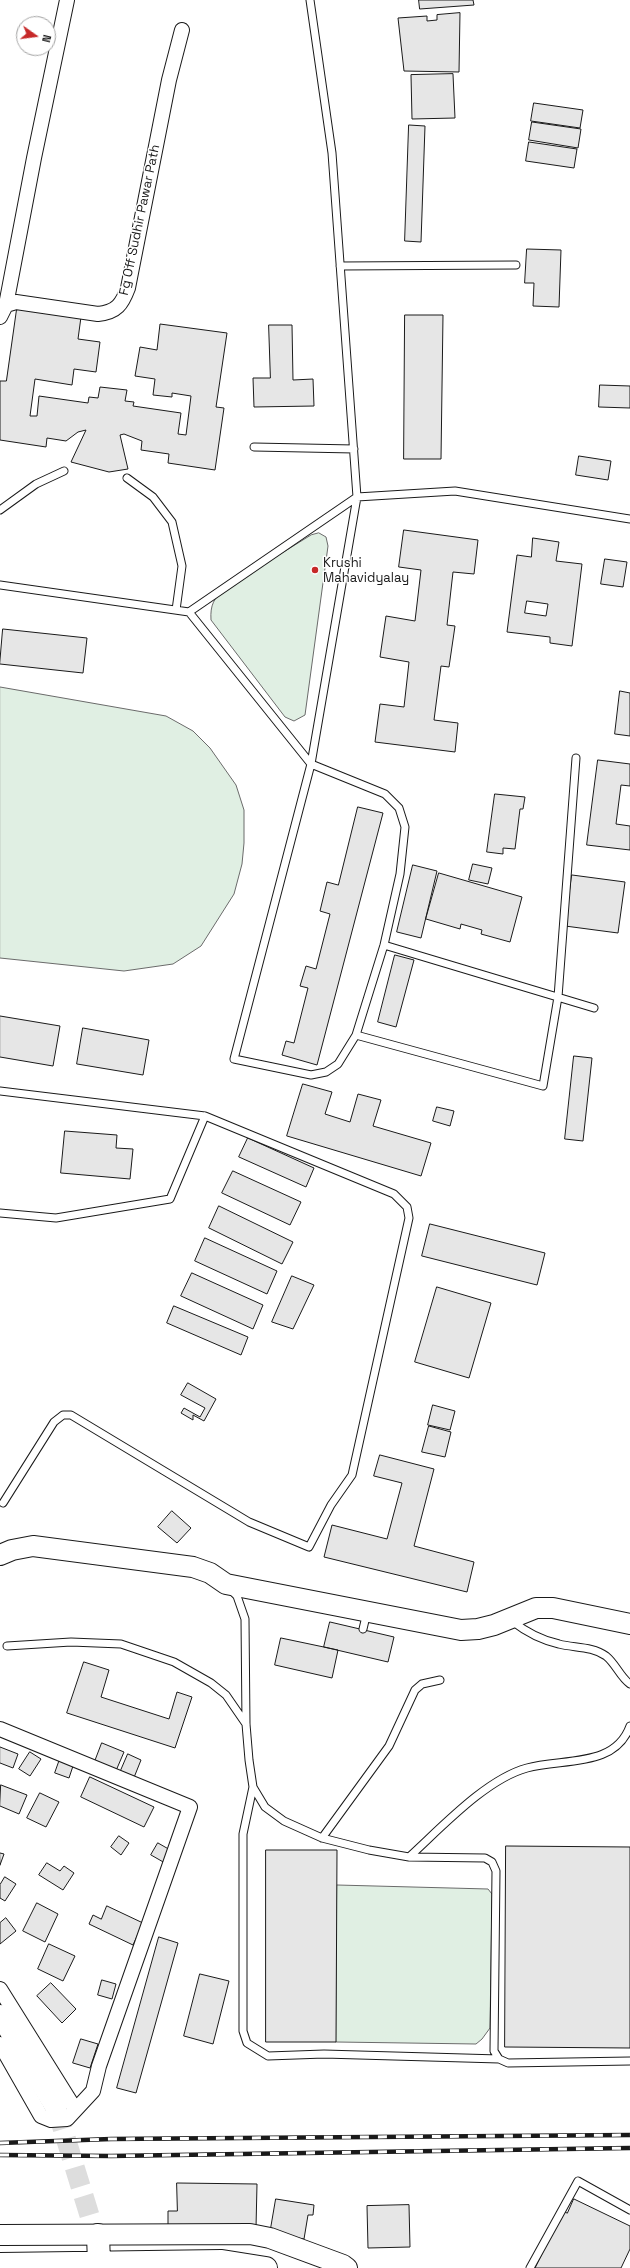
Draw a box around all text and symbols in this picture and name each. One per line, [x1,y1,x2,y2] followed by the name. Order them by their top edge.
[16,16,56,56] north arrow
[39,33,54,44] text: N
[116,143,164,297] street label: Fg Off Sudhir Pawar Path
[323,555,409,586] place label: Krushi Mahavidyalay
[310,565,320,575] marker: Krushi Mahavidyalay

